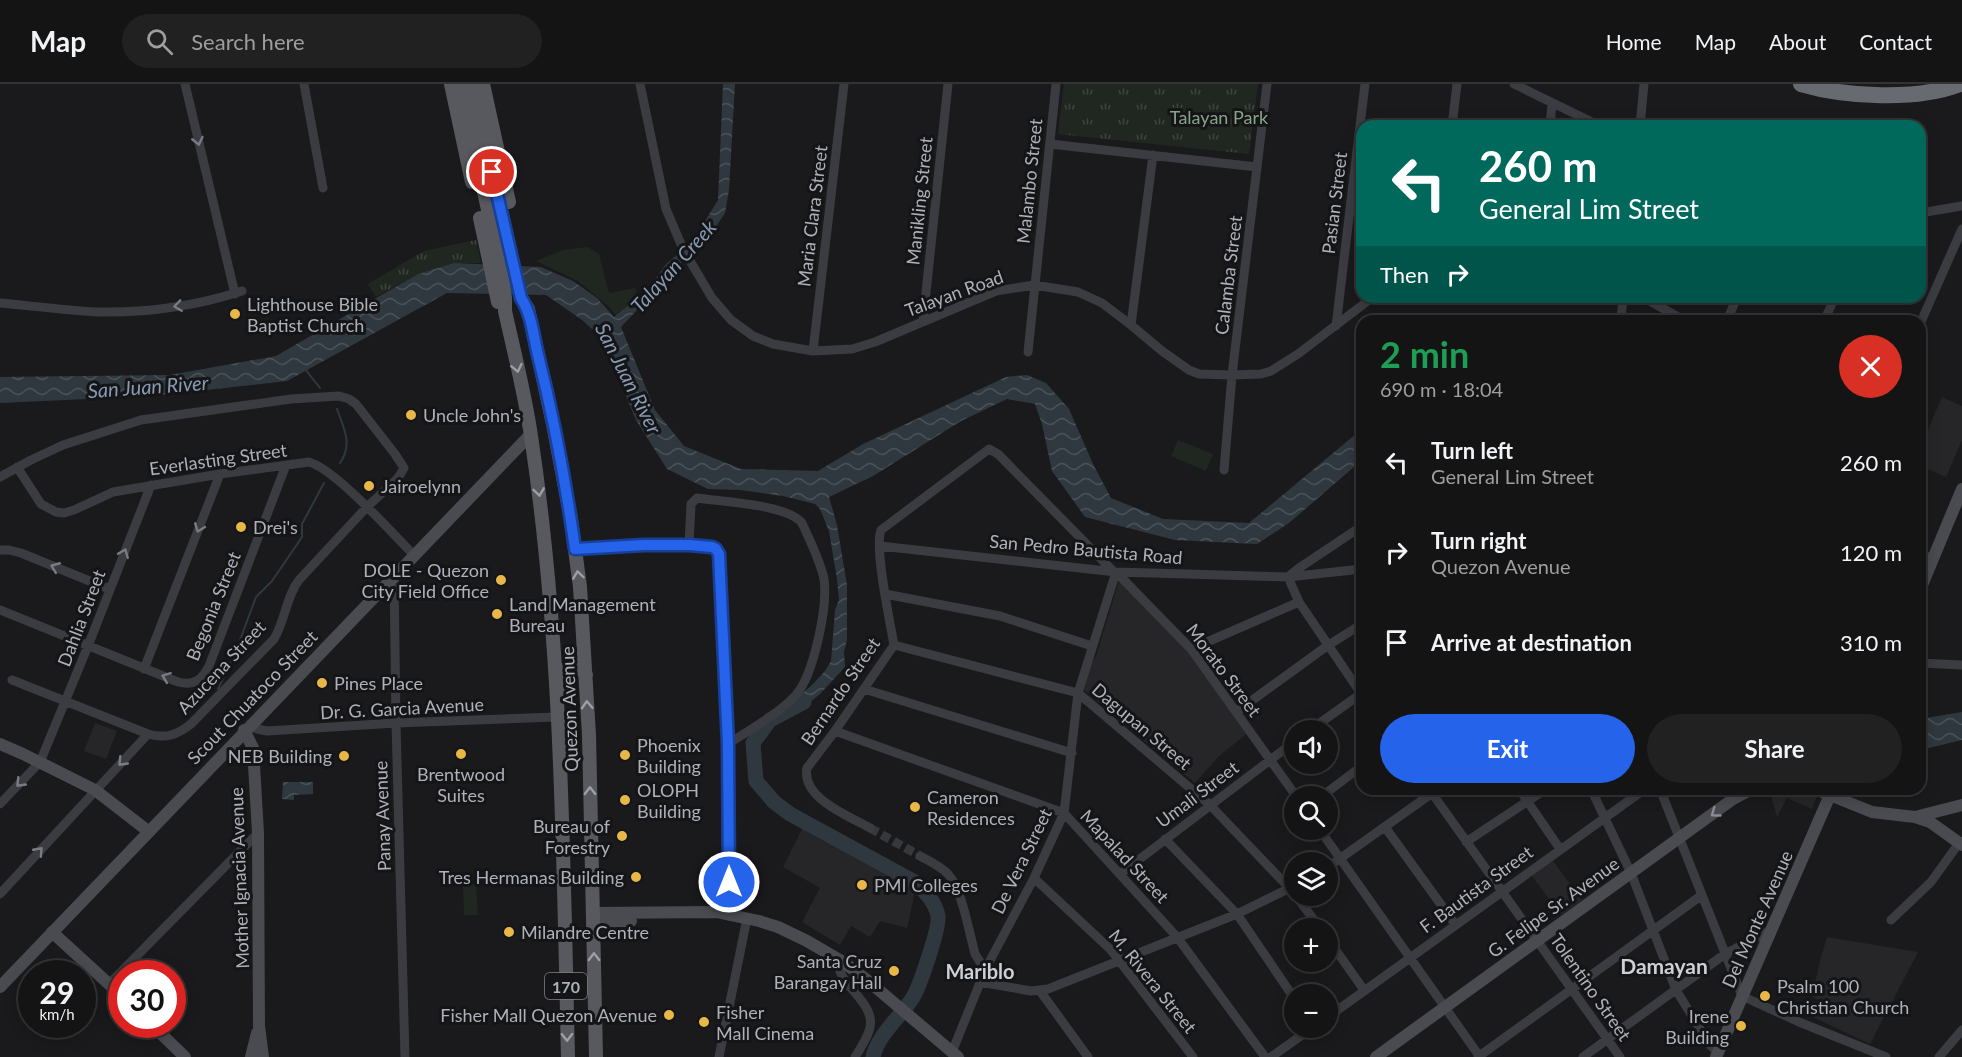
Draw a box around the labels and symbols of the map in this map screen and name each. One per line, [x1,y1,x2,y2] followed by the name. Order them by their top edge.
[1170,106,1269,128] park label: Talayan Park
[1011,117,1047,245] street label: Malambo Street
[901,135,937,266] street label: Manikling Street
[191,136,204,146] one-way arrow
[792,143,832,288] street label: Maria Clara Street
[466,146,517,197] pin
[1317,150,1351,255] street label: Pasian Street
[1210,214,1246,336] street label: Calamba Street
[625,215,721,317] water label: Talayan Creek
[902,265,1006,321] street label: Talayan Road
[247,293,378,336] place label: Lighthouse Bible Baptist Church
[173,299,182,312] one-way arrow
[228,307,242,321] marker: Lighthouse Bible Baptist Church
[591,319,668,438] water label: San Juan River
[510,363,523,373] one-way arrow
[87,370,210,402] water label: San Juan River
[423,404,521,426] place label: Uncle John's
[404,408,418,422] marker: Uncle John's
[148,438,289,480] street label: Everlasting Street
[381,475,461,497] place label: Jairoelynn
[362,479,376,493] marker: Jairoelynn
[532,487,544,497] one-way arrow
[253,516,298,538] place label: Drei's
[234,520,248,534] marker: Drei's
[194,522,206,533] one-way arrow
[989,530,1183,568] street label: San Pedro Bautista Road
[117,548,129,559] one-way arrow
[181,548,245,664] street label: Begonia Street
[362,559,489,602] place label: DOLE - Quezon City Field Office
[50,562,61,574] one-way arrow
[52,566,110,670] street label: Dahlia Street
[573,570,585,579] one-way arrow
[494,573,508,587] marker: DOLE - Quezon City Field Office
[509,593,656,636] place label: Land Management Bureau
[490,607,504,621] marker: Land Management Bureau
[172,615,270,718] street label: Azucena Street
[1182,619,1266,721] street label: Morato Street
[182,625,322,769] street label: Scout Chuatoco Street
[796,633,884,749] street label: Bernardo Street
[556,646,582,772] street label: Quezon Avenue
[161,672,172,684] one-way arrow
[334,672,423,694] place label: Pines Place
[315,676,329,690] marker: Pines Place
[1088,678,1197,774] street label: Dagupan Street
[320,693,484,723] street label: Dr. G. Garcia Avenue
[581,700,594,709] one-way arrow
[637,734,701,777] place label: Phoenix Building
[228,745,332,767] place label: NEB Building
[454,747,468,761] marker: Brentwood Suites
[618,748,632,762] marker: Phoenix Building
[337,749,351,763] marker: NEB Building
[118,755,129,766] one-way arrow
[1152,756,1243,832] street label: Umali Street
[369,760,395,872] street label: Panay Avenue
[417,763,505,806] place label: Brentwood Suites
[16,776,27,787] one-way arrow
[637,779,701,822] place label: OLOPH Building
[927,786,1015,829] place label: Cameron Residences
[225,787,253,969] street label: Mother Ignacia Avenue
[584,787,596,796] one-way arrow
[618,793,632,807] marker: OLOPH Building
[908,800,922,814] marker: Cameron Residences
[986,804,1056,917] street label: De Vera Street
[1076,805,1174,908] street label: Mapalad Street
[1710,805,1721,816] one-way arrow
[533,815,611,858] place label: Bureau of Forestry
[615,829,629,843] marker: Bureau of Forestry
[1415,840,1537,937] street label: F. Bautista Street
[32,847,43,858] one-way arrow
[1717,847,1797,991] street label: Del Monte Avenue
[697,850,761,914] position arrow
[1483,852,1623,962] street label: G. Felipe Sr. Avenue
[439,866,624,888] place label: Tres Hermanas Building
[629,870,643,884] marker: Tres Hermanas Building
[874,874,978,896] place label: PMI Colleges
[855,878,869,892] marker: PMI Colleges
[521,921,649,943] place label: Milandre Centre
[502,925,516,939] marker: Milandre Centre
[1105,925,1202,1038] street label: M. Rivera Street
[1546,929,1636,1045] street label: Tolentino Street
[774,950,882,993] place label: Santa Cruz Barangay Hall
[588,953,600,962] one-way arrow
[1620,953,1708,978] district label: Damayan
[945,959,1015,983] district label: Mariblo
[108,960,186,1038] speed limit sign: 30
[887,964,901,978] marker: Santa Cruz Barangay Hall
[545,973,587,999] road number: 170
[1777,975,1909,1018] place label: Psalm 100 Christian Church
[1758,989,1772,1003] marker: Psalm 100 Christian Church
[716,1001,814,1044] place label: Fisher Mall Cinema
[440,1004,657,1026] place label: Fisher Mall Quezon Avenue
[1665,1005,1729,1048] place label: Irene Building
[662,1008,676,1022] marker: Fisher Mall Quezon Avenue
[697,1015,711,1029] marker: Fisher Mall Cinema
[1734,1019,1748,1033] marker: Irene Building
[561,1033,573,1042] one-way arrow

